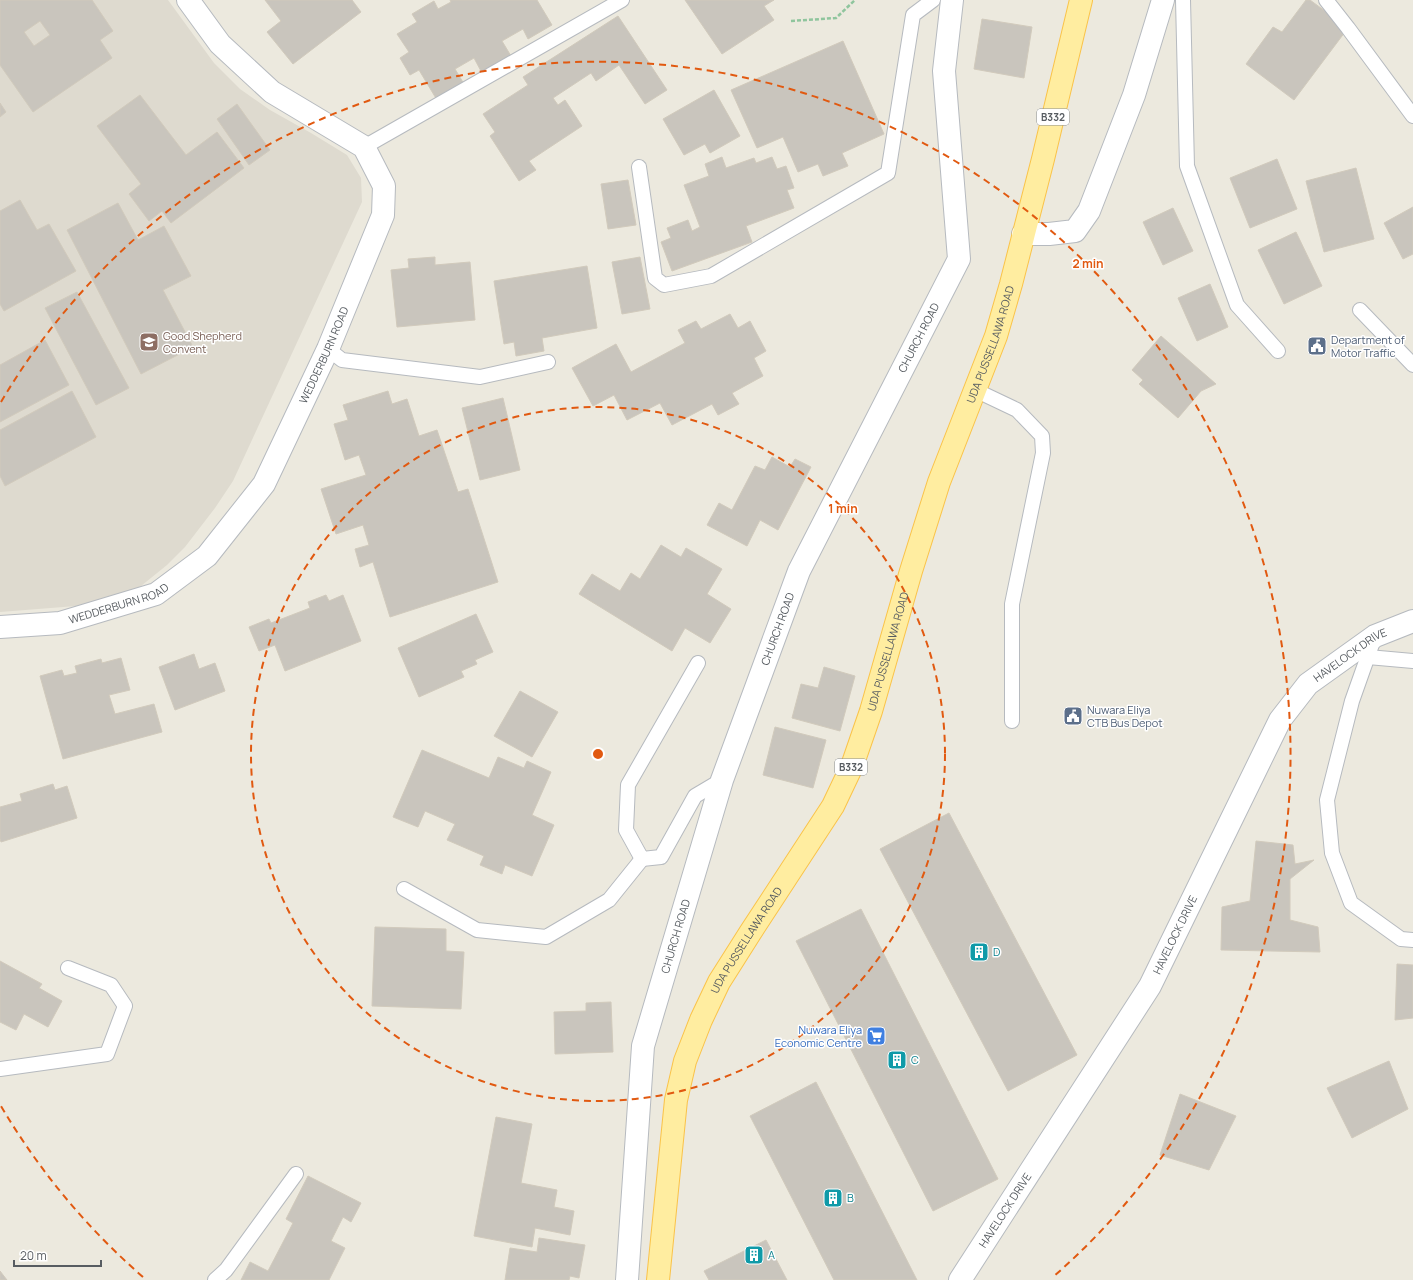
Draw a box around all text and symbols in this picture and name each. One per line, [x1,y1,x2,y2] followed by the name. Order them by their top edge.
[1037,109,1069,125] road number: B332
[1072,255,1104,272] text: 2 min
[963,284,1017,405] street label: UDA PUSSELLAWA ROAD
[894,300,942,375] street label: CHURCH ROAD
[295,304,352,406] street label: WEDDERBURN ROAD
[163,328,242,356] place label: Good Shepherd Convent
[138,331,160,353] school or university icon: Good Shepherd Convent
[1331,332,1405,360] place label: Department of Motor Traffic
[1306,335,1328,357] public building icon: Department of Motor Traffic
[828,500,858,517] text: 1 min
[67,579,171,627] street label: WEDDERBURN ROAD
[757,590,797,667] street label: CHURCH ROAD
[863,590,912,713] street label: UDA PUSSELLAWA ROAD
[1310,624,1389,685] street label: HAVELOCK DRIVE
[1087,702,1163,730] place label: Nuwara Eliya CTB Bus Depot
[1062,705,1084,727] public building icon: Nuwara Eliya CTB Bus Depot
[591,747,605,761] centre of rings
[835,759,867,775] road number: B332
[707,884,785,996] street label: UDA PUSSELLAWA ROAD
[1149,893,1200,977] street label: HAVELOCK DRIVE
[657,897,693,975] street label: CHURCH ROAD
[968,941,990,963] building icon: D
[993,944,1000,959] place label: D
[775,1022,863,1050] place label: Nuwara Eliya Economic Centre
[865,1025,887,1047] supermarket icon: Nuwara Eliya Economic Centre
[886,1049,908,1071] building icon: C
[911,1052,919,1067] place label: C
[975,1170,1034,1250] street label: HAVELOCK DRIVE
[822,1187,844,1209] building icon: B
[847,1190,854,1205] place label: B
[14,1242,101,1268] scale bar
[743,1244,765,1266] building icon: A
[20,1247,47,1264] text: 20 m
[768,1247,775,1262] place label: A

